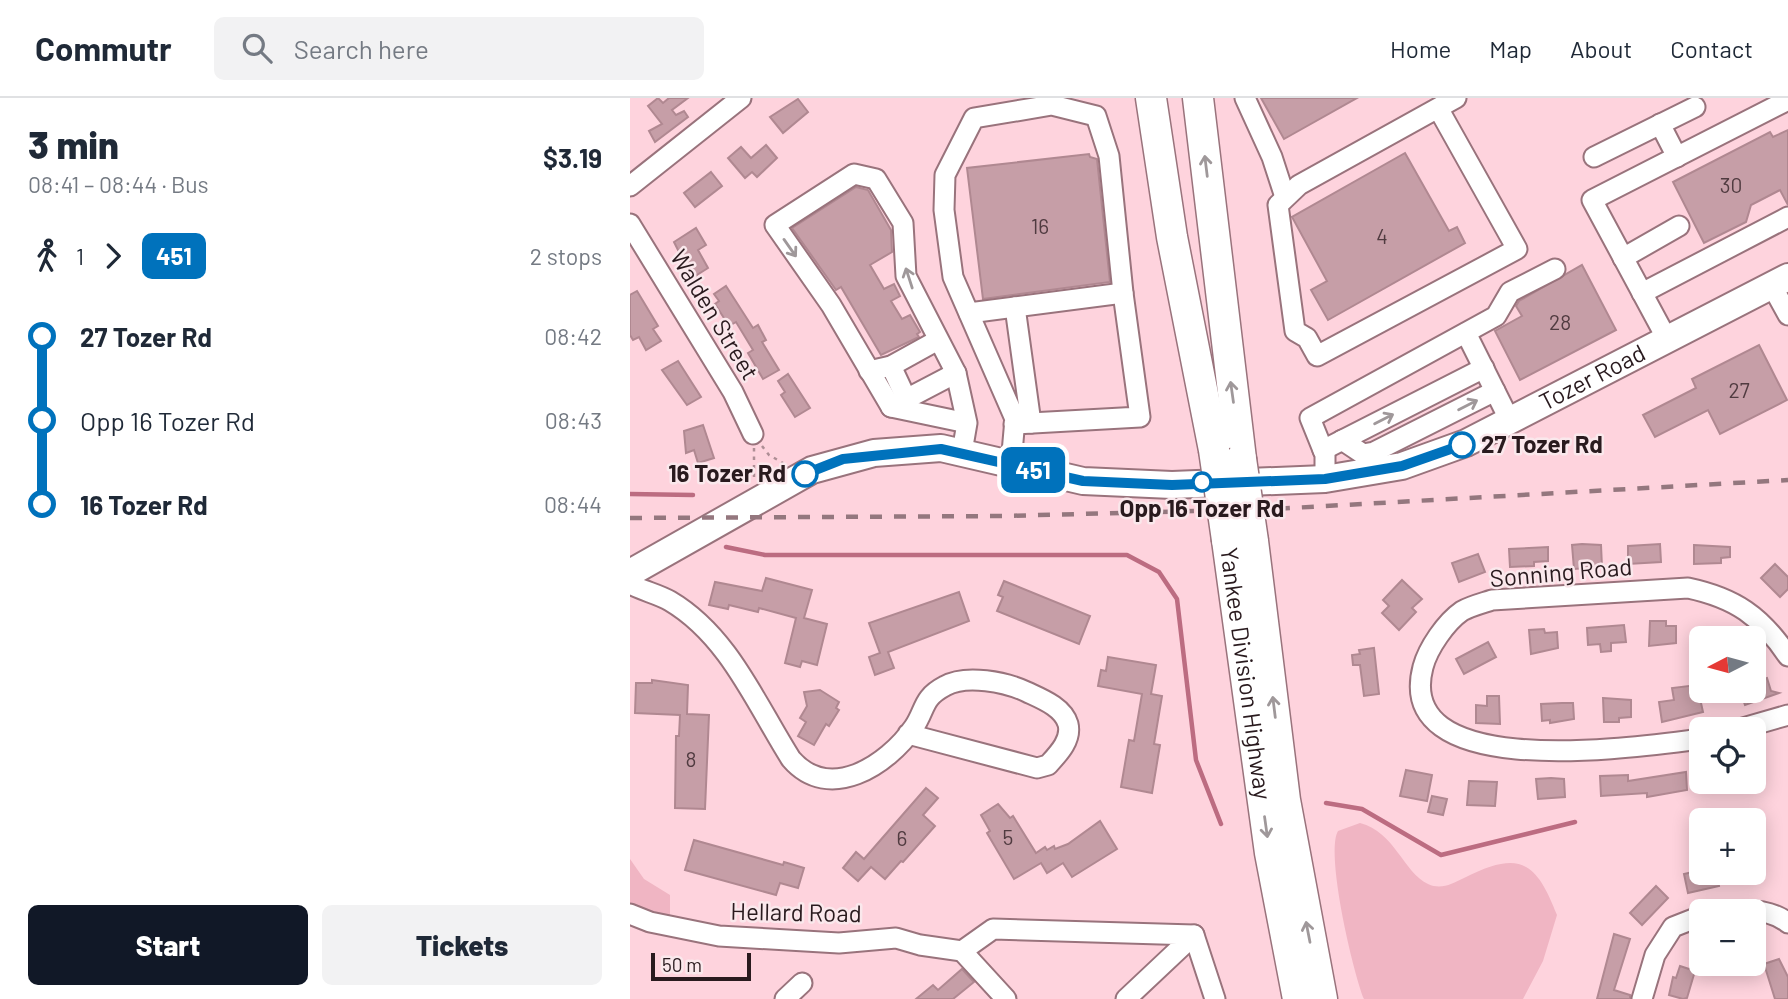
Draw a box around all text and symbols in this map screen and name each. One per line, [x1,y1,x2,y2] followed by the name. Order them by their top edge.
[214,17,704,80] search box
[35,28,172,68] text: Commutr
[238,29,276,67] icon: search
[294,33,429,64] text: Search here
[1390,34,1451,63] text: Home
[1489,34,1532,63] text: Map
[1570,34,1632,63] text: About
[1670,34,1753,63] text: Contact
[28,121,119,167] text: 3 min
[543,142,602,173] text: $3.19
[1199,155,1212,177] one-way arrow
[28,170,209,198] text: 08:41 – 08:44 · Bus
[1720,172,1742,197] house number: 30
[1031,213,1049,238] house number: 16
[1376,223,1388,248] house number: 4
[28,237,66,275] icon: walk
[94,237,132,275] icon: forward
[783,238,797,257] one-way arrow
[156,241,192,270] text: 451
[76,242,84,270] text: 1
[530,242,602,270] text: 2 stops
[665,244,766,385] street label: Walden Street
[902,268,915,290] one-way arrow
[1549,309,1571,334] house number: 28
[80,321,212,352] text: 27 Tozer Rd
[544,322,602,350] text: 08:42
[1534,337,1650,416] street label: Tozer Road
[1728,377,1750,402] house number: 27
[1225,381,1238,403] one-way arrow
[1457,397,1478,411] one-way arrow
[80,405,255,436] text: Opp 16 Tozer Rd
[545,406,602,434] text: 08:43
[1373,411,1394,425] one-way arrow
[1481,429,1603,458] place label: 27 Tozer Rd
[1449,432,1475,458] marker: 27 Tozer Rd
[993,447,1073,493] line badge: 451
[1015,455,1051,484] text: 451
[668,458,786,487] place label: 16 Tozer Rd
[792,461,818,487] marker: 16 Tozer Rd
[1192,472,1212,492] marker: Opp 16 Tozer Rd
[80,489,208,520] text: 16 Tozer Rd
[544,490,602,518] text: 08:44
[1120,493,1284,522] place label: Opp 16 Tozer Rd
[1215,546,1279,802] street label: Yankee Division Highway
[1489,551,1633,592] street label: Sonning Road
[1689,626,1766,704] north arrow
[1689,626,1766,976] map controls
[1267,696,1280,719] one-way arrow
[1689,717,1766,794] button: locate
[686,746,696,771] house number: 8
[1689,808,1766,885] button: +
[1260,815,1273,837] one-way arrow
[1003,824,1013,849] house number: 5
[897,825,907,850] house number: 6
[730,896,862,927] street label: Hellard Road
[1689,899,1766,976] button: −
[28,905,308,985] button: Start
[322,905,602,985] button: Tickets
[1301,921,1315,944] one-way arrow
[651,950,751,982] scale bar
[662,953,702,976] text: 50 m

